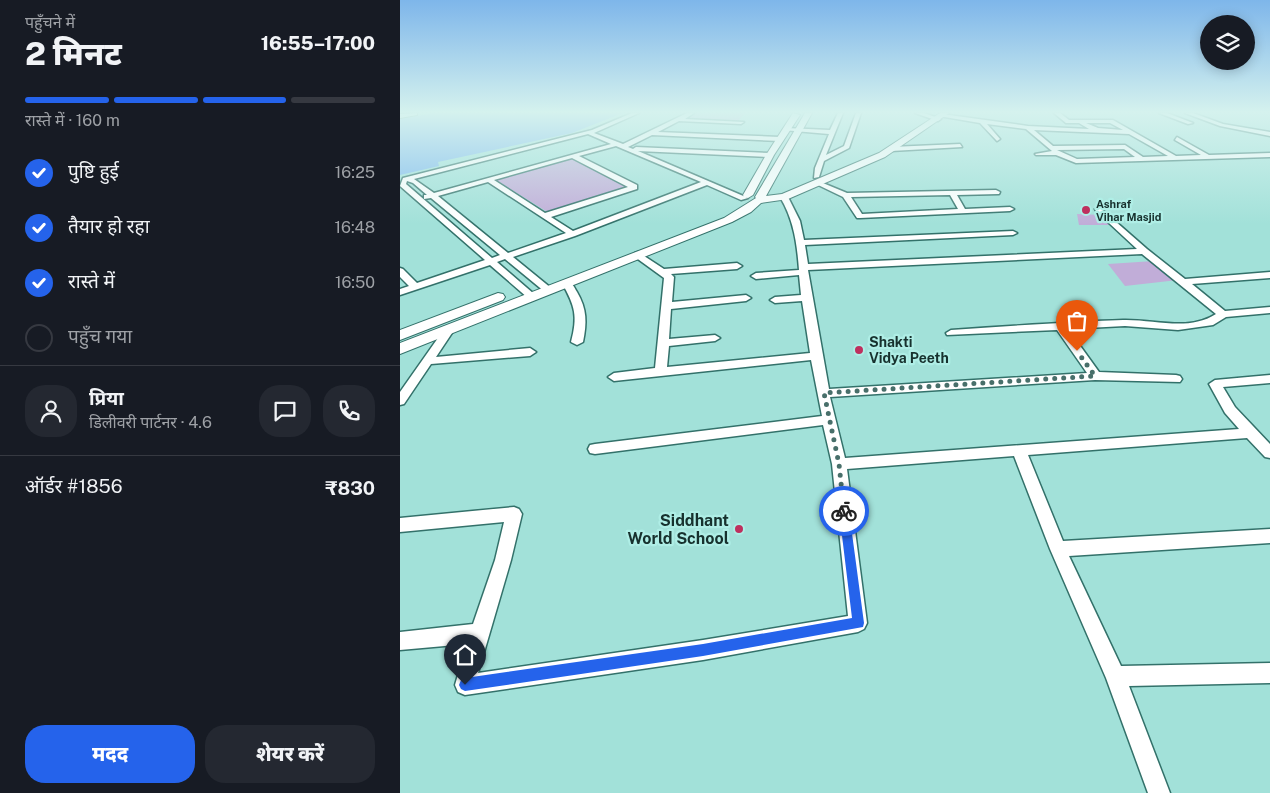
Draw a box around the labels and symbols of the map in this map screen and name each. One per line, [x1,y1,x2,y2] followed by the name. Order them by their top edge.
[1096,198,1161,223] place label: Ashraf Vihar Masjid
[1080,204,1092,216] marker: Ashraf Vihar Masjid
[1056,300,1098,351] pin
[869,334,949,366] place label: Shakti Vidya Peeth
[853,344,865,356] marker: Shakti Vidya Peeth
[819,486,869,536] courier
[628,511,729,548] place label: Siddhant World School
[733,523,745,535] marker: Siddhant World School
[444,634,486,685] pin

